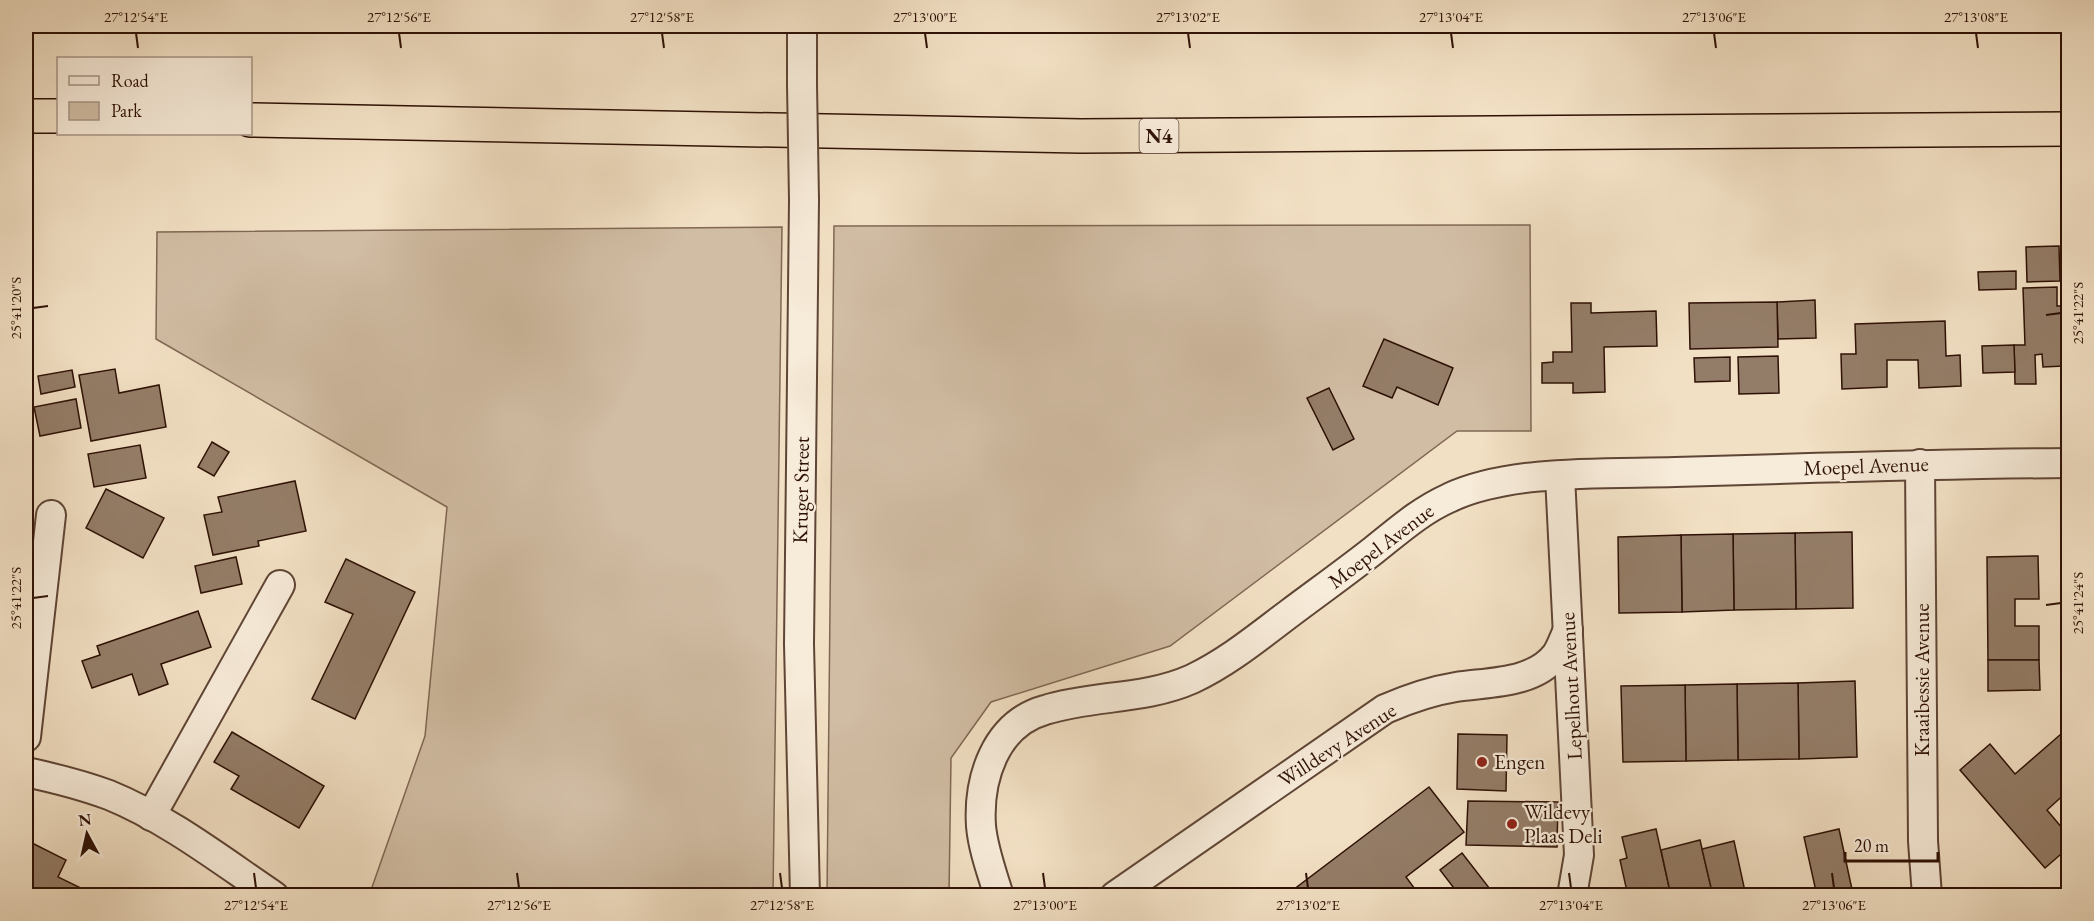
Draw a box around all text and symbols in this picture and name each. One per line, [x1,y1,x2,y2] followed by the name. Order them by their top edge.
[104,7,169,26] text: 27°12'54"E
[367,7,432,26] text: 27°12'56"E
[630,7,695,26] text: 27°12'58"E
[893,7,958,26] text: 27°13'00"E
[1156,7,1221,26] text: 27°13'02"E
[1419,7,1484,26] text: 27°13'04"E
[1682,7,1747,26] text: 27°13'06"E
[1944,7,2009,26] text: 27°13'08"E
[57,57,252,135] legend
[111,69,150,92] text: Road
[111,99,142,122] text: Park
[1140,119,1178,153] road number: N4
[6,277,25,339] text: 25°41'20"S
[2068,282,2087,344] text: 25°41'22"S
[786,436,815,544] street label: Kruger Street
[1803,450,1929,481] street label: Moepel Avenue
[1322,497,1439,594] street label: Moepel Avenue
[6,567,25,629] text: 25°41'22"S
[2068,572,2087,634] text: 25°41'24"S
[1908,603,1935,757] street label: Kraaibessie Avenue
[1553,611,1588,761] street label: Lepelhout Avenue
[1272,696,1401,793] street label: Willdevy Avenue
[1494,748,1545,775] place label: Engen
[1475,755,1489,769] marker: Engen
[1524,798,1603,849] place label: Wildevy Plaas Deli
[57,804,117,864] north arrow
[77,808,93,831] text: N
[1505,817,1519,831] marker: Wildevy Plaas Deli
[1845,825,1938,863] scale bar
[1854,834,1889,857] text: 20 m
[224,895,289,914] text: 27°12'54"E
[487,895,552,914] text: 27°12'56"E
[750,895,815,914] text: 27°12'58"E
[1013,895,1078,914] text: 27°13'00"E
[1276,895,1341,914] text: 27°13'02"E
[1539,895,1604,914] text: 27°13'04"E
[1802,895,1867,914] text: 27°13'06"E

